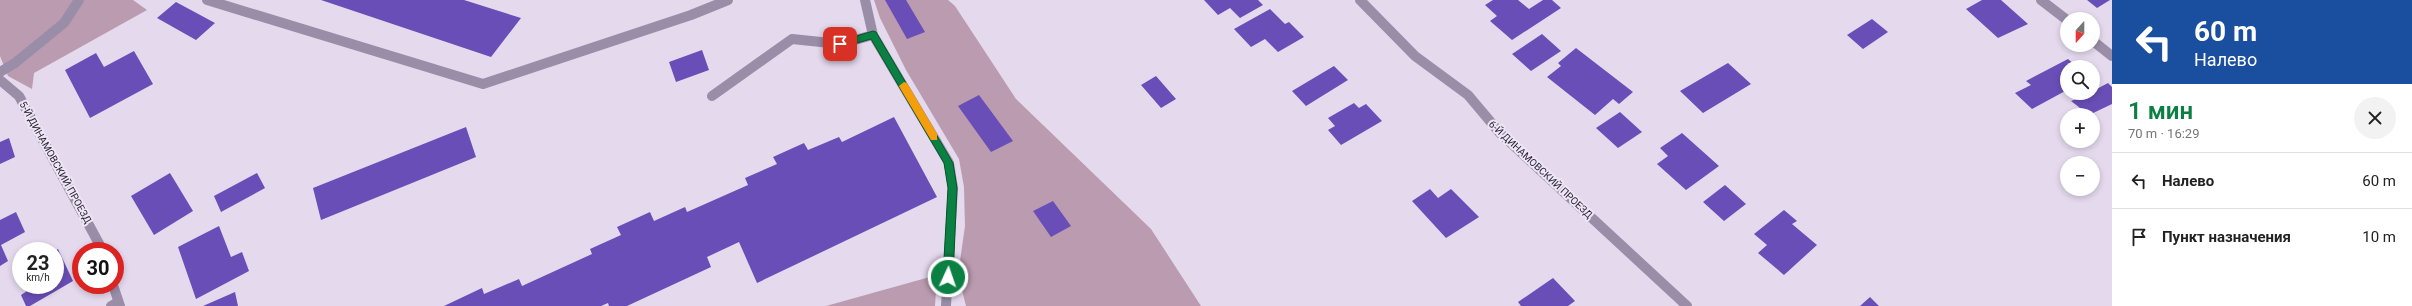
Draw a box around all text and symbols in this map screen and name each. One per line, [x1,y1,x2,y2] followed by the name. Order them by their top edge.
[2060,12,2100,52] north arrow
[2060,12,2100,196] map controls
[2194,15,2257,48] text: 60 m
[2128,16,2180,68] icon: left
[823,27,857,61] pin
[829,33,851,55] icon: arrive
[2194,49,2257,70] text: Налево
[2060,60,2100,100] button: search
[2128,97,2193,125] text: 1 мин
[2354,97,2396,139] button: close
[17,99,95,225] street label: 5-Й ДИНАМОВСКИЙ ПРОЕЗД
[2060,108,2100,148] button: +
[1487,118,1596,221] street label: 6-Й ДИНАМОВСКИЙ ПРОЕЗД
[2128,126,2199,141] text: 70 m · 16:29
[2060,156,2100,196] button: −
[2128,170,2150,192] icon: left
[2162,172,2214,190] text: Налево
[2362,172,2396,190] text: 60 m
[2128,226,2150,248] icon: arrive
[2162,228,2291,246] text: Пункт назначения
[2362,228,2396,246] text: 10 m
[72,242,124,294] speed limit sign: 30
[27,251,49,275] text: 23
[927,256,969,298] position arrow
[26,272,50,283] text: km/h

